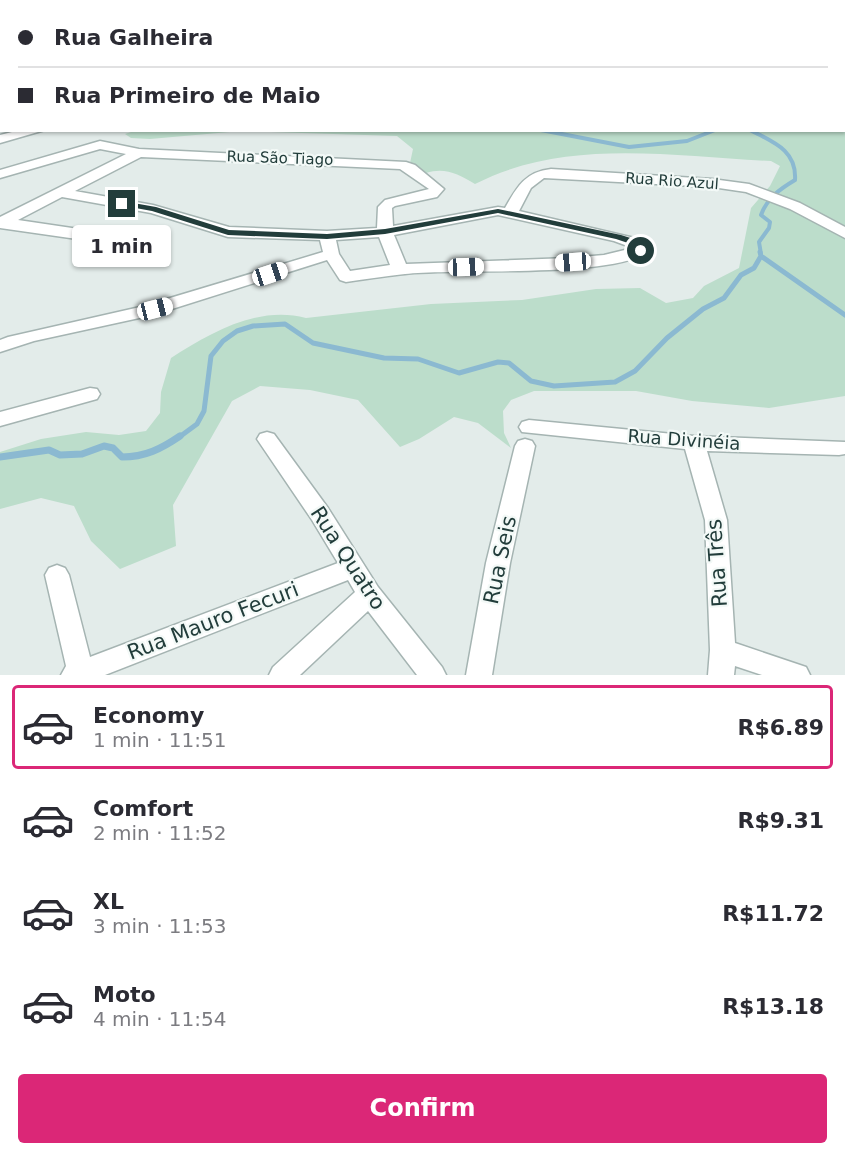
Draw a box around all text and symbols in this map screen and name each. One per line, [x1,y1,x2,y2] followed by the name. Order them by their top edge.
[54,25,213,50] text: Rua Galheira
[54,83,320,108] text: Rua Primeiro de Maio
[226,147,334,169] street label: Rua São Tiago
[625,169,719,193] street label: Rua Rio Azul
[108,190,135,217] route end
[72,225,172,267] callout: 1 min
[90,234,153,258] text: 1 min
[627,237,654,264] route start
[554,252,592,272] car
[448,257,484,277] car
[250,260,290,288] car
[135,296,175,322] car
[627,425,741,454] street label: Rua Divinéia
[306,502,390,614] street label: Rua Quatro
[479,514,521,606] street label: Rua Seis
[702,518,732,608] street label: Rua Três
[124,577,302,665] street label: Rua Mauro Fecuri
[21,700,75,754] icon: car
[93,703,204,728] text: Economy
[737,715,824,740] text: R$6.89
[93,728,227,752] text: 1 min · 11:51
[21,793,75,847] icon: car
[93,796,193,821] text: Comfort
[737,808,824,833] text: R$9.31
[93,821,227,845] text: 2 min · 11:52
[21,886,75,940] icon: car
[93,889,124,914] text: XL
[722,901,824,926] text: R$11.72
[93,914,227,938] text: 3 min · 11:53
[21,979,75,1033] icon: car
[93,982,156,1007] text: Moto
[722,994,824,1019] text: R$13.18
[93,1007,227,1031] text: 4 min · 11:54
[18,1074,827,1143] button: Confirm

